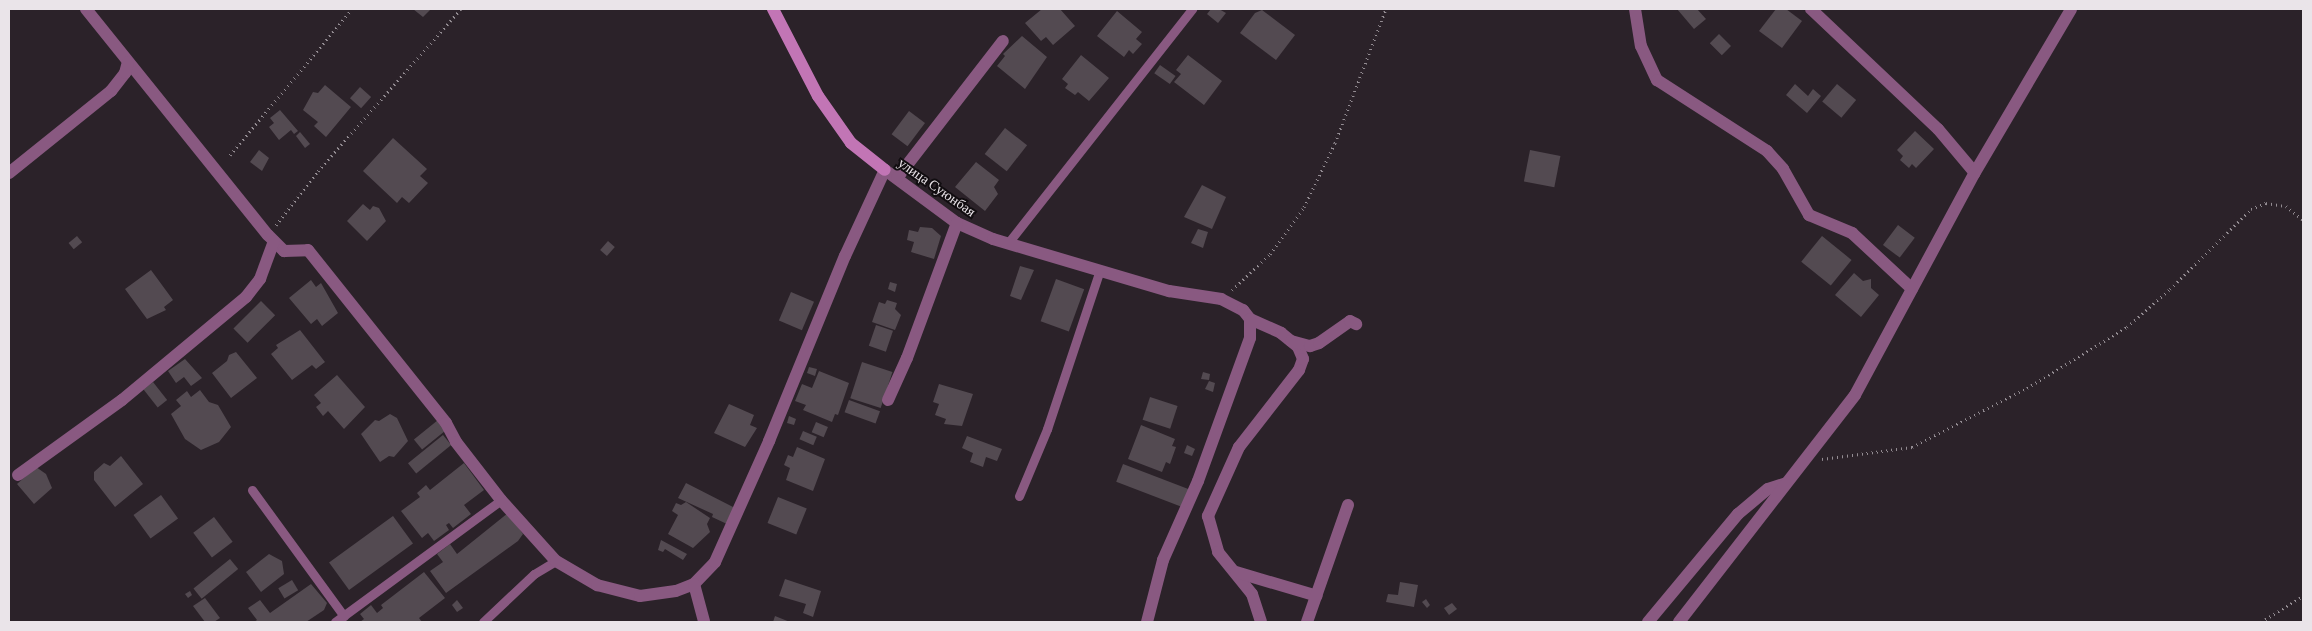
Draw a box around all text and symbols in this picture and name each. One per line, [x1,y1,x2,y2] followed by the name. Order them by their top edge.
[895,154,979,220] street label: улица Суюнбая

